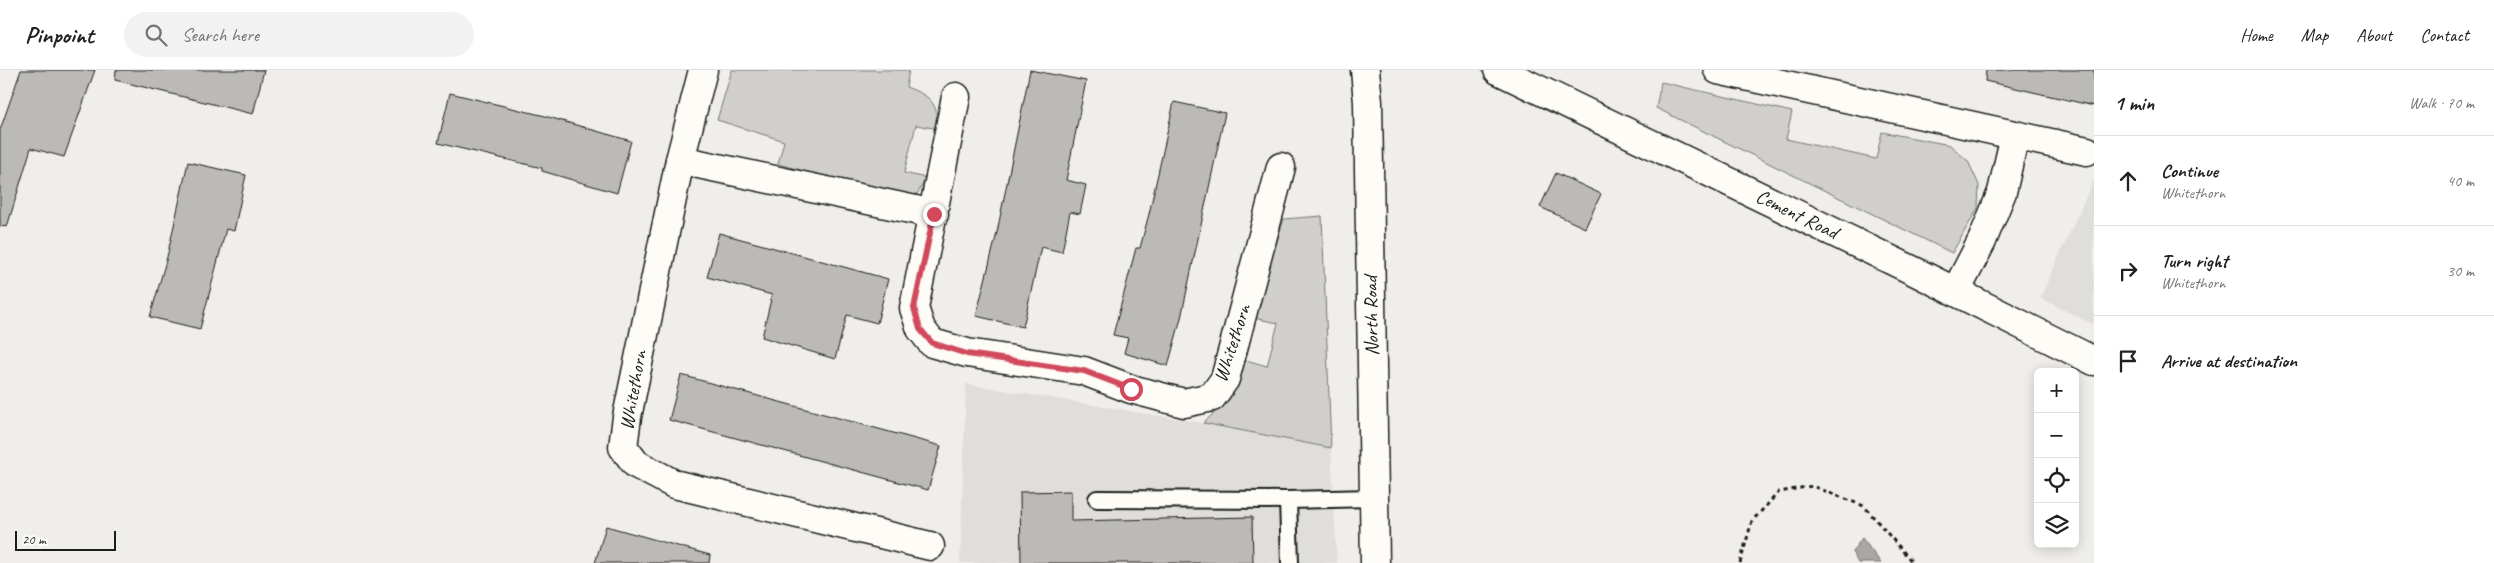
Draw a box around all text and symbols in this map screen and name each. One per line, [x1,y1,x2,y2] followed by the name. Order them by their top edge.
[124,12,474,57] search box
[25,20,94,50] text: Pinpoint
[142,21,170,49] icon: search
[182,23,259,47] text: Search here
[2240,24,2273,46] text: Home
[2301,24,2328,46] text: Map
[2356,24,2392,46] text: About
[2420,24,2469,46] text: Contact
[2114,90,2154,116] text: 1 min
[2409,93,2474,113] text: Walk · 70 m
[2161,159,2218,183] text: Continue
[2114,167,2142,195] icon: ahead
[2447,171,2474,191] text: 40 m
[1752,183,1845,246] street label: Cement Road
[2161,183,2225,203] text: Whitethorn
[923,203,946,226] route end
[2161,249,2228,273] text: Turn right
[2114,257,2142,285] icon: right
[2447,261,2474,281] text: 30 m
[1358,273,1384,356] street label: North Road
[2161,273,2225,293] text: Whitethorn
[1208,300,1257,385] street label: Whitethorn
[614,347,652,432] street label: Whitethorn
[2114,347,2142,375] icon: arrive
[2161,349,2297,373] text: Arrive at destination
[2034,368,2079,548] map controls
[2034,368,2079,413] button: +
[1120,378,1143,401] route start
[2034,413,2079,458] button: −
[2034,458,2079,503] button: locate
[2034,503,2079,548] button: layers
[15,528,116,551] scale bar
[22,531,46,548] text: 20 m

